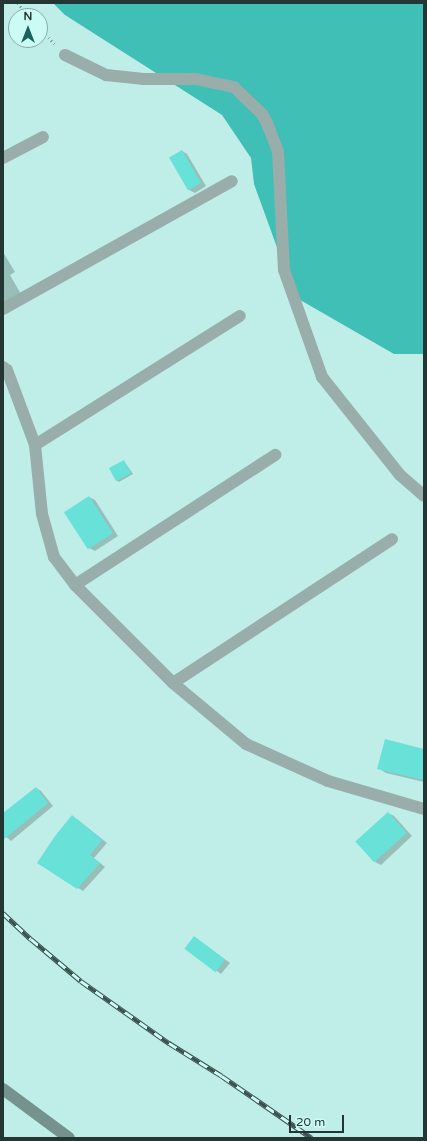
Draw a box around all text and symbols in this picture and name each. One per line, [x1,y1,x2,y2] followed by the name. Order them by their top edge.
[8,8,48,48] north arrow
[24,10,32,23] text: N
[291,1107,346,1133] scale bar
[296,1115,325,1129] text: 20 m

